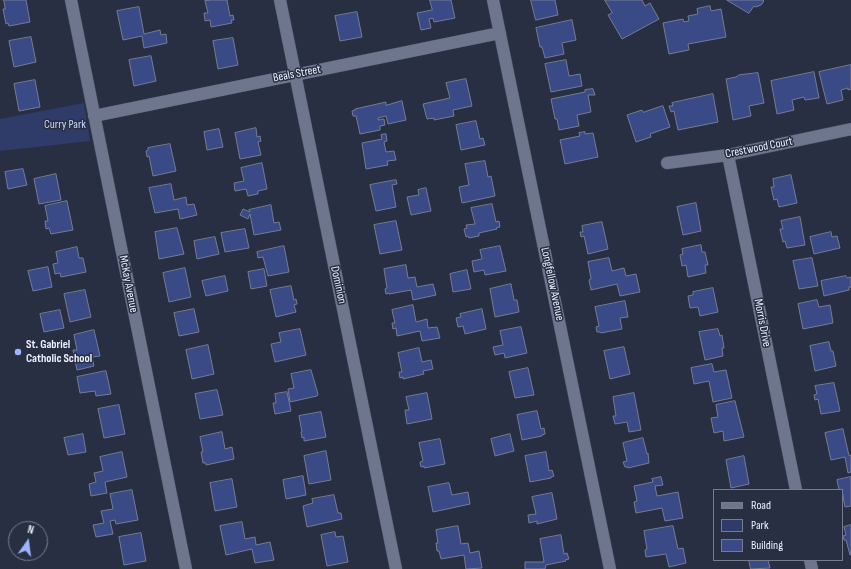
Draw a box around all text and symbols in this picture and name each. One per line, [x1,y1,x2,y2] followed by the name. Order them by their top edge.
[272,62,322,86] street label: Beals Street
[44,118,86,132] park label: Curry Park
[724,134,794,162] street label: Crestwood Court
[537,246,567,322] street label: Longfellow Avenue
[115,254,141,314] street label: McKay Avenue
[327,265,349,305] street label: Dominion
[750,298,774,348] street label: Morris Drive
[26,338,92,366] place label: St. Gabriel Catholic School
[13,347,23,357] marker: St. Gabriel Catholic School
[713,489,843,561] legend
[751,498,771,513] text: Road
[751,518,769,533] text: Park
[8,521,48,561] north arrow
[26,523,35,537] text: N
[751,538,783,553] text: Building

